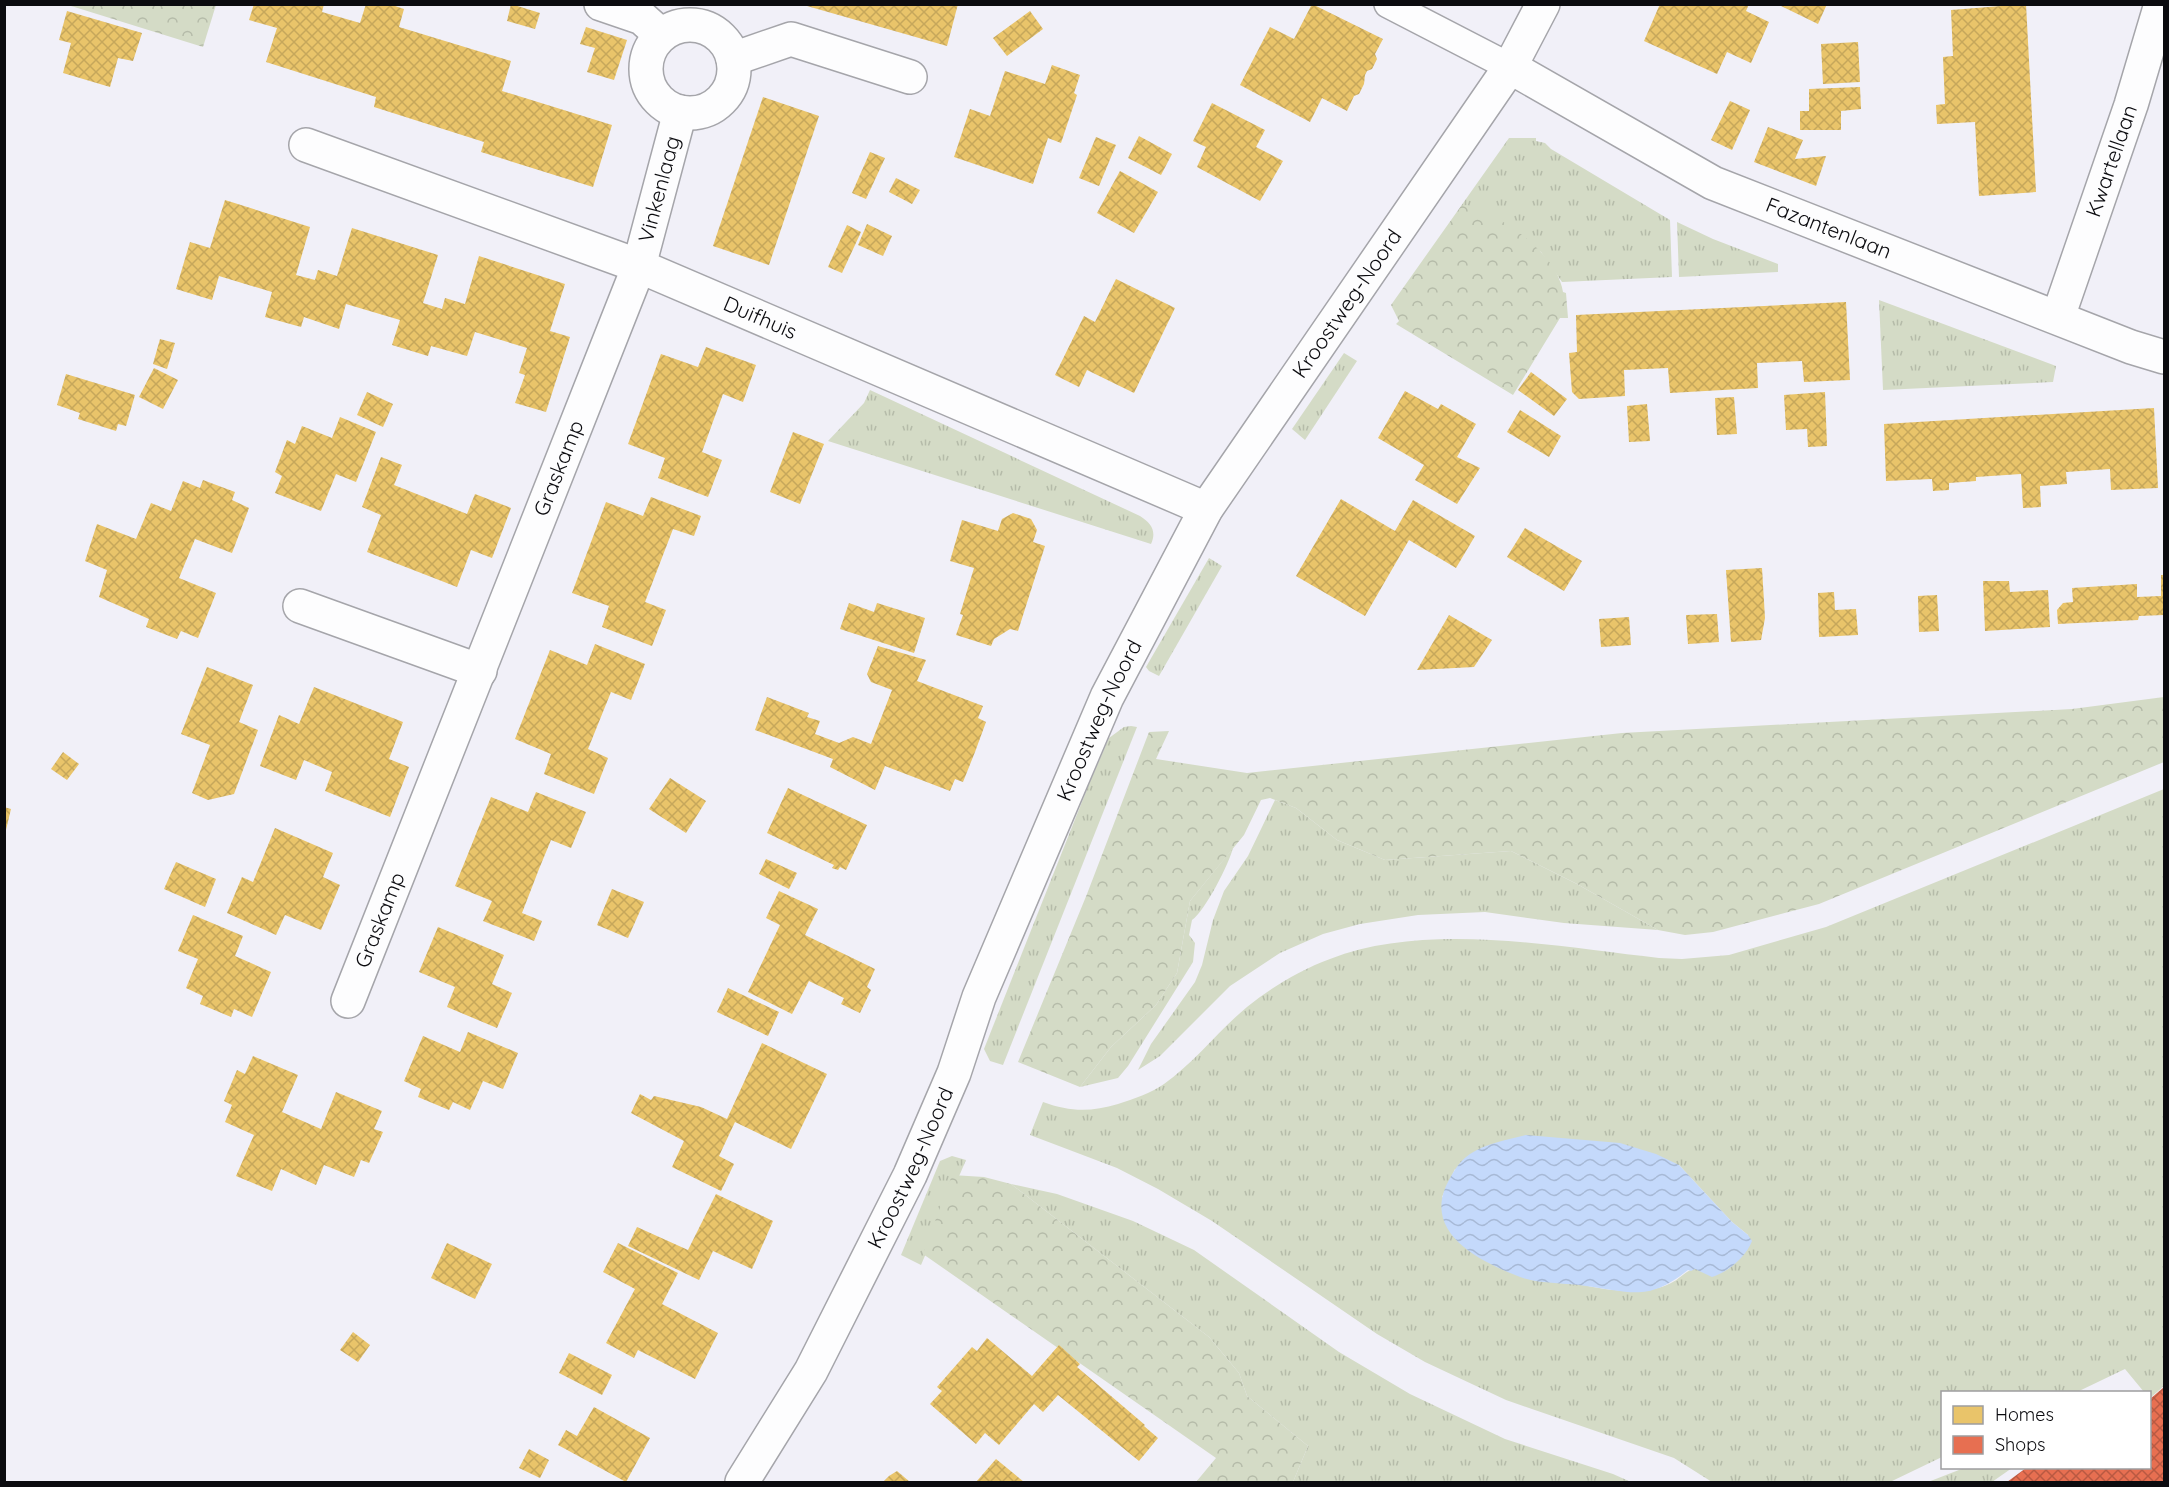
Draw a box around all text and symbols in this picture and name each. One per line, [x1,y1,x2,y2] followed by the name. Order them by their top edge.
[2079,101,2142,220] street label: Kwartellaan
[632,133,685,245] street label: Vinkenlaag
[1762,191,1896,264] street label: Fazantenlaan
[1286,224,1406,383] street label: Kroostweg-Noord
[720,290,801,344] street label: Duifhuis
[527,416,589,520] street label: Graskamp
[1050,635,1147,805] street label: Kroostweg-Noord
[348,868,410,971] street label: Graskamp
[861,1083,958,1252] street label: Kroostweg-Noord
[1941,1391,2151,1469] legend
[1995,1403,2054,1426] text: Homes
[1995,1433,2046,1456] text: Shops

